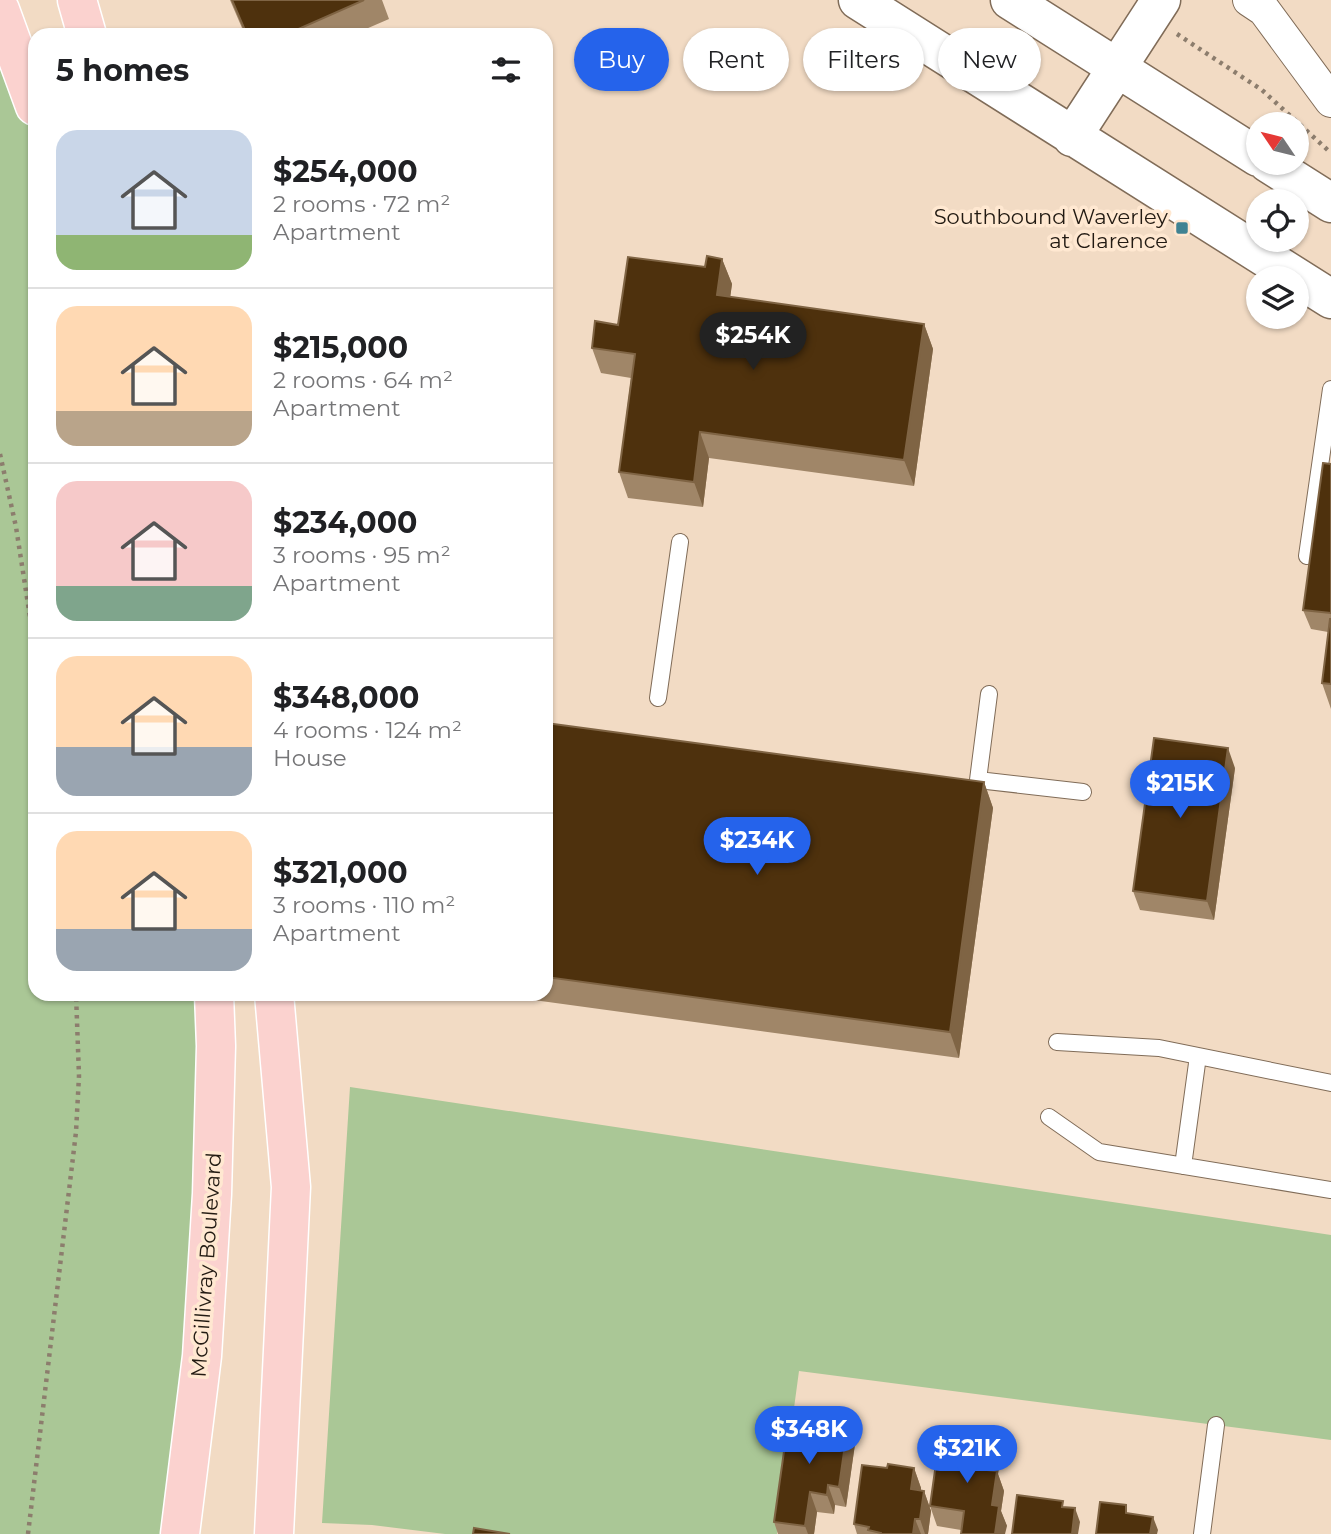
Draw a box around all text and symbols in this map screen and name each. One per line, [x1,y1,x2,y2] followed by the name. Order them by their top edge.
[574,28,669,91] chip: Buy
[683,28,789,91] chip: Rent
[803,28,924,91] chip: Filters
[938,28,1041,91] chip: New
[487,51,525,89] icon: filters
[56,52,189,89] text: 5 homes
[1246,112,1309,175] north arrow
[1246,112,1309,329] map controls
[273,153,418,190] text: $254,000
[112,158,196,242] icon: home
[1246,189,1309,252] button: locate
[273,190,450,218] text: 2 rooms · 72 m²
[934,204,1169,253] place label: Southbound Waverley at Clarence
[273,218,401,246] text: Apartment
[1174,220,1190,236] marker: Southbound Waverley at Clarence
[1246,266,1309,329] button: layers
[704,312,802,372] pin: $254K
[716,321,790,349] text: $254K
[273,329,408,366] text: $215,000
[112,334,196,418] icon: home
[273,366,453,394] text: 2 rooms · 64 m²
[273,394,401,422] text: Apartment
[273,504,417,541] text: $234,000
[112,509,196,593] icon: home
[273,541,451,569] text: 3 rooms · 95 m²
[273,569,401,597] text: Apartment
[273,679,419,716] text: $348,000
[112,684,196,768] icon: home
[273,716,462,744] text: 4 rooms · 124 m²
[273,744,347,772] text: House
[1131,760,1229,820] pin: $215K
[1146,769,1214,797] text: $215K
[708,818,806,877] pin: $234K
[720,826,794,854] text: $234K
[273,854,408,891] text: $321,000
[112,859,196,943] icon: home
[273,891,455,919] text: 3 rooms · 110 m²
[273,919,401,947] text: Apartment
[186,1152,226,1378] street label: McGillivray Boulevard
[760,1406,858,1466] pin: $348K
[771,1415,847,1443] text: $348K
[918,1426,1016,1485] pin: $321K
[933,1434,1001,1462] text: $321K

